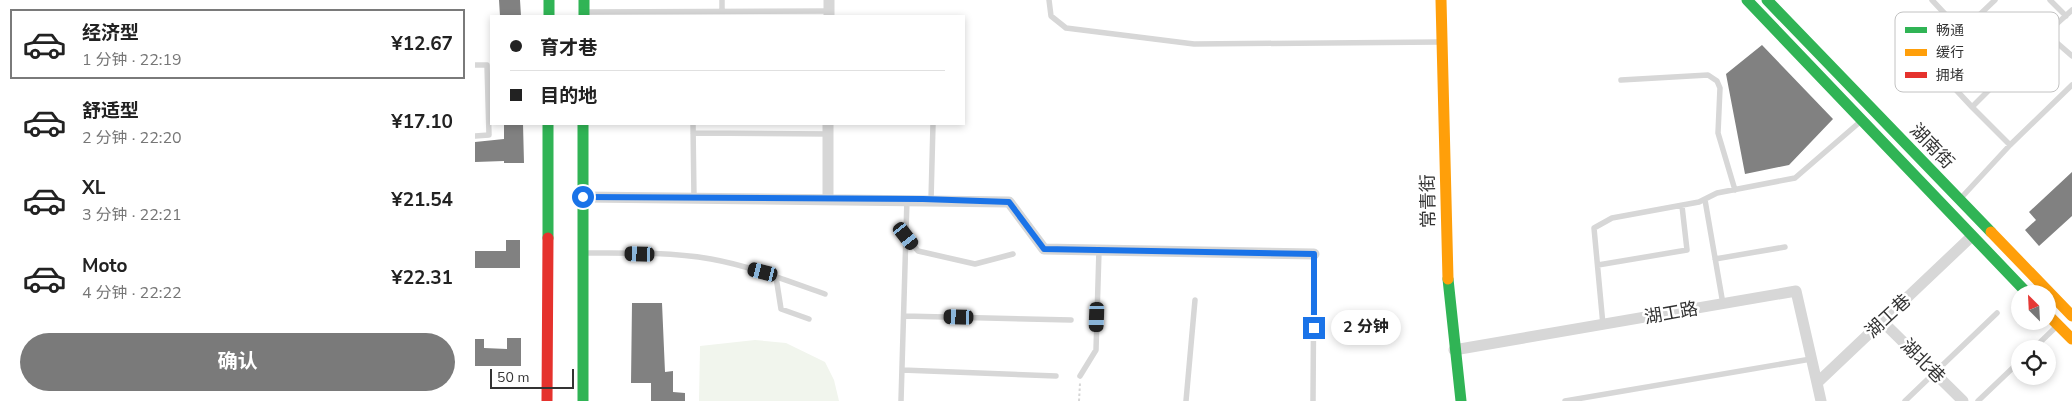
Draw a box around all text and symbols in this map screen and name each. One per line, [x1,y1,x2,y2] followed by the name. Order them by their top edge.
[1895,12,2059,92] legend
[82,20,139,46] text: 经济型
[1936,21,1964,40] text: 畅通
[22,22,67,67] icon: car
[391,31,453,57] text: ¥12.67
[540,35,597,61] text: 育才巷
[1936,43,1964,62] text: 缓行
[82,49,182,71] text: 1 分钟 · 22:19
[1936,66,1964,85] text: 拥堵
[540,83,597,109] text: 目的地
[82,98,139,124] text: 舒适型
[22,100,67,145] icon: car
[391,109,453,135] text: ¥17.10
[1905,118,1959,174] street label: 湖南街
[82,127,182,149] text: 2 分钟 · 22:20
[1416,174,1440,228] street label: 常青街
[82,175,105,201] text: XL
[22,178,67,223] icon: car
[572,186,594,208] route start
[391,187,453,213] text: ¥21.54
[82,204,182,226] text: 3 分钟 · 22:21
[890,220,921,252] car
[624,246,655,262] car
[82,253,128,279] text: Moto
[22,256,67,301] icon: car
[746,261,779,283] car
[391,265,453,291] text: ¥22.31
[82,282,182,304] text: 4 分钟 · 22:22
[2011,285,2056,330] north arrow
[2011,285,2056,385] map controls
[1860,289,1916,343] street label: 湖工巷
[1642,296,1700,330] street label: 湖工路
[1088,302,1105,332] car
[943,309,974,325] car
[1331,310,1401,346] callout: 2 分钟
[1343,316,1389,338] text: 2 分钟
[1303,317,1325,339] route end
[20,333,455,391] button: 确认
[1895,333,1951,389] street label: 湖北巷
[2011,340,2056,385] button: locate
[490,366,574,389] scale bar
[497,368,529,387] text: 50 m

